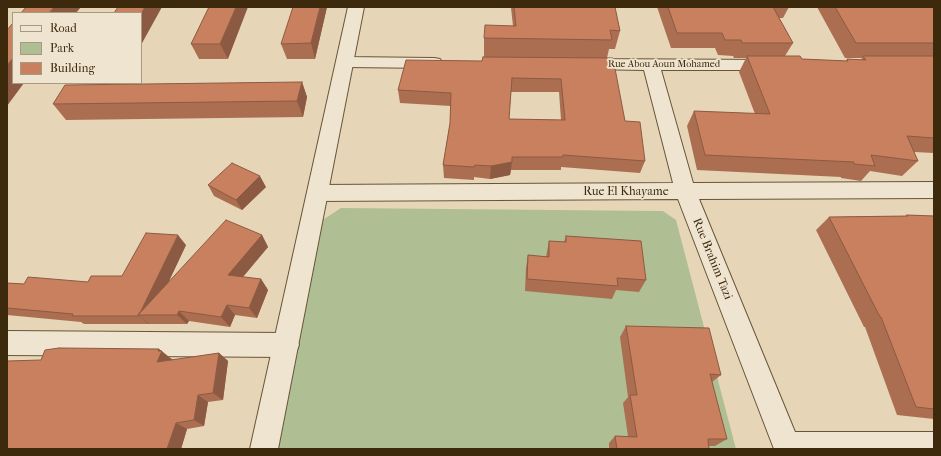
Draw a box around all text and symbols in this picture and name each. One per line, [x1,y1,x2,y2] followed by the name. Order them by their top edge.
[12,12,142,84] legend
[50,21,77,35] text: Road
[50,41,74,55] text: Park
[608,59,720,71] street label: Rue Abou Aoun Mohamed
[50,61,95,75] text: Building
[583,185,669,199] street label: Rue El Khayame
[689,216,735,302] street label: Rue Brahim Tazi

